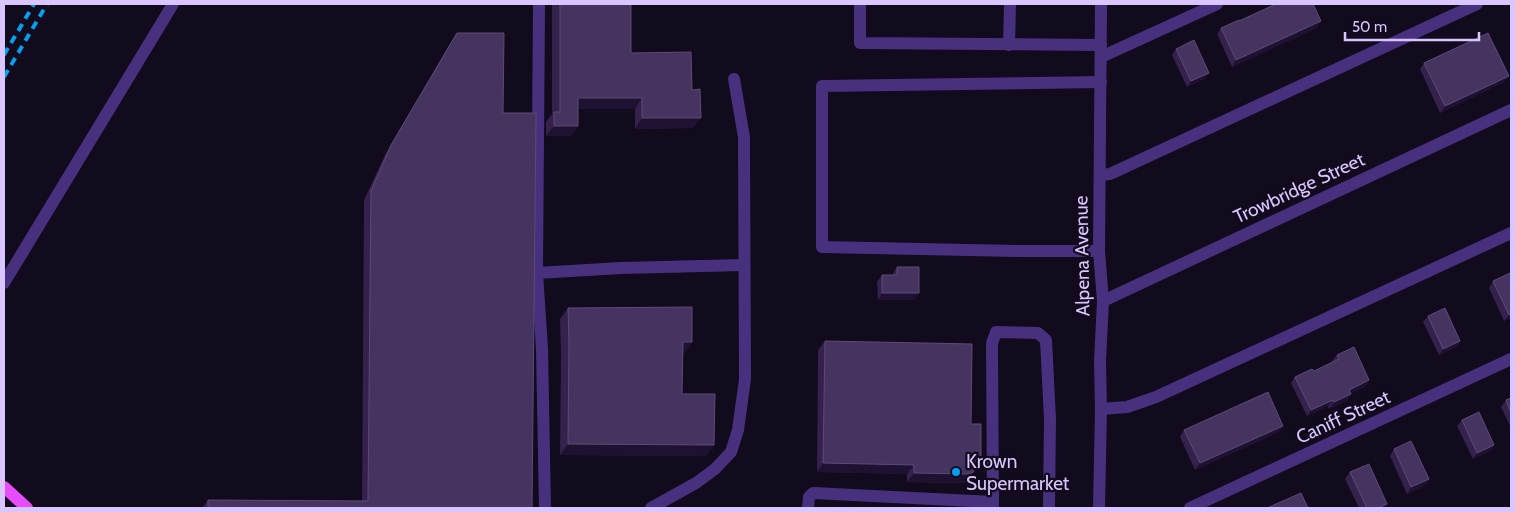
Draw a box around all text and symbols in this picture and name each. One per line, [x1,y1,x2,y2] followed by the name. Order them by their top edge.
[1345,10,1479,42] scale bar
[1352,18,1387,36] text: 50 m
[1230,147,1369,228] street label: Trowbridge Street
[1069,195,1095,317] street label: Alpena Avenue
[1292,385,1394,449] street label: Caniff Street
[966,450,1070,495] place label: Krown Supermarket
[950,466,962,478] marker: Krown Supermarket

